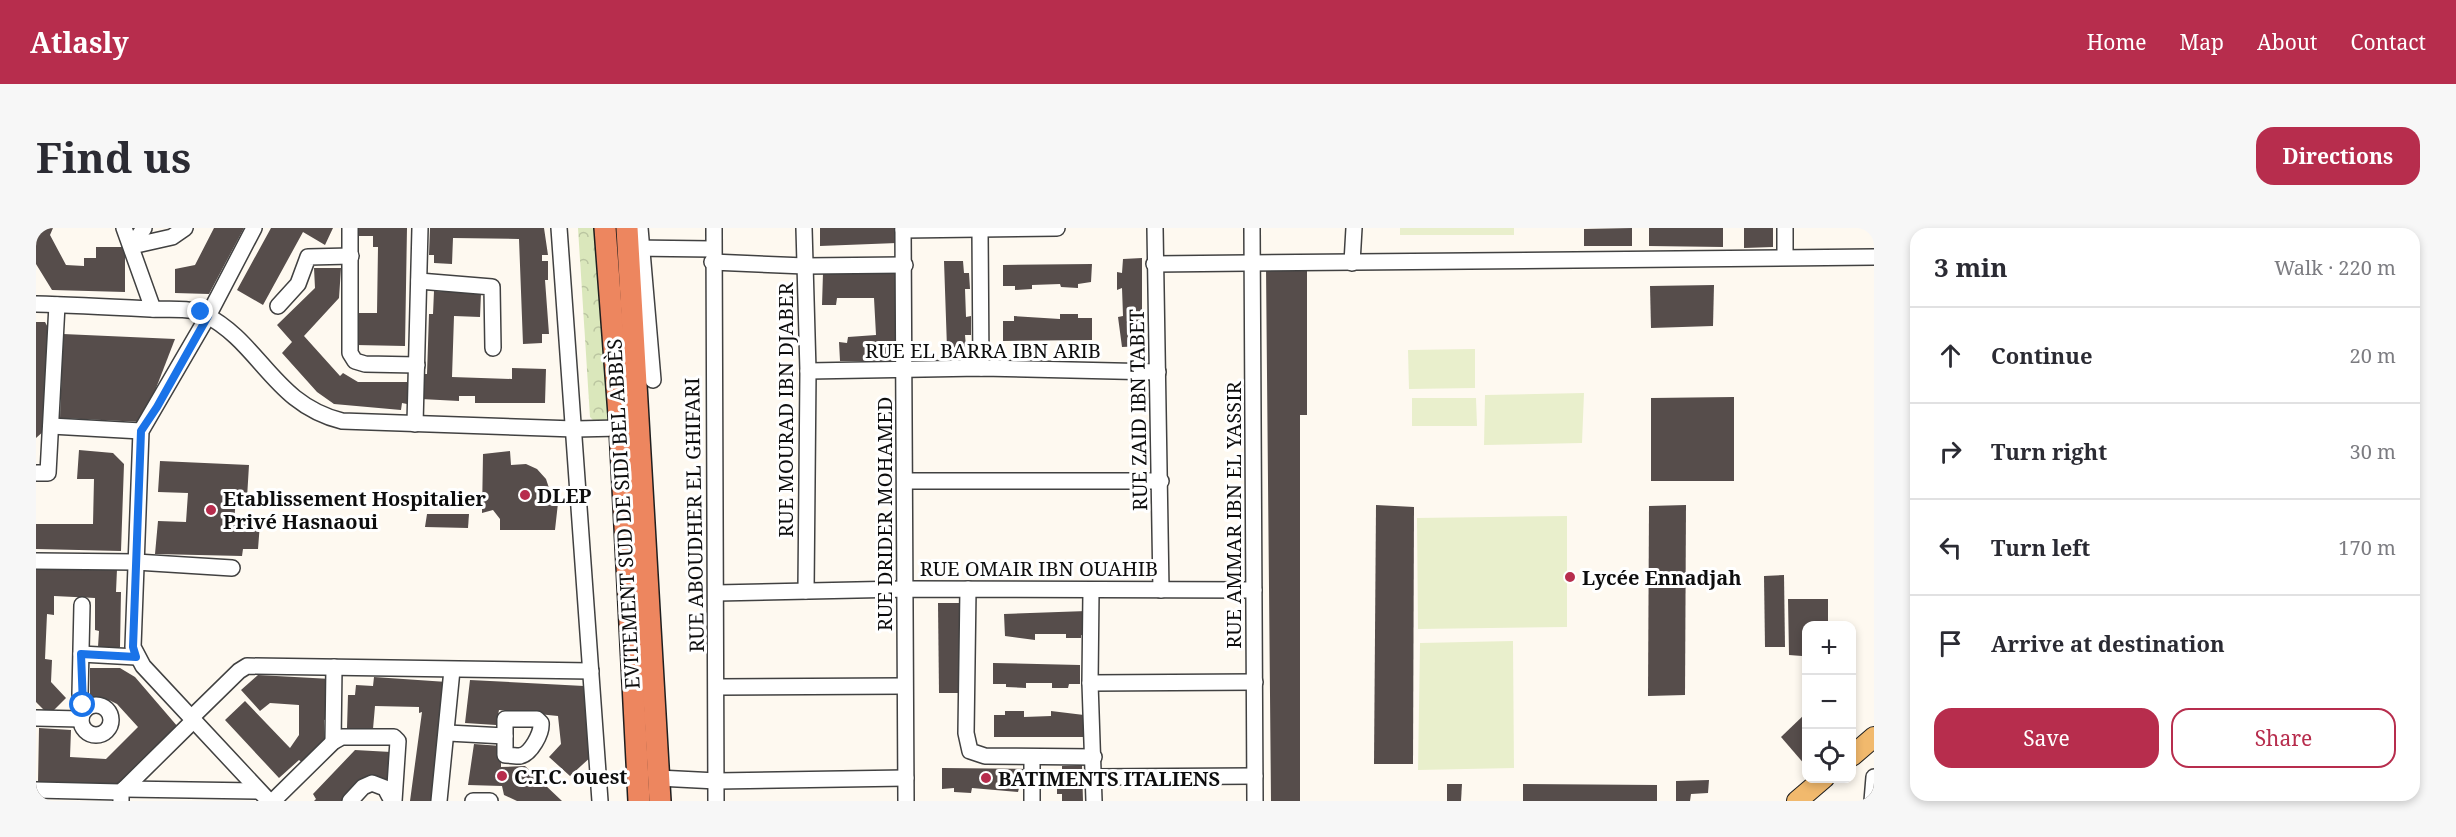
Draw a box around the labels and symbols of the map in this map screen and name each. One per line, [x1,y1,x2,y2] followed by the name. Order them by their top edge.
[772,282,799,538] street label: RUE MOURAD IBN DJABER
[187,298,213,324] route end
[1123,309,1153,511] street label: RUE ZAID IBN TABET
[865,337,1101,364] street label: RUE EL BARRA IBN ARIB
[600,338,646,690] street label: EVITEMENT SUD DE SIDI BEL ABBÈS
[678,377,710,653] street label: RUE ABOUDHER EL GHIFARI
[1220,380,1247,649] street label: RUE AMMAR IBN EL YASSIR
[871,397,898,631] street label: RUE DRIDER MOHAMED
[537,482,591,509] place label: DLEP
[223,485,487,535] place label: Etablissement Hospitalier Privé Hasnaoui
[518,488,532,502] marker: DLEP
[204,503,218,517] marker: Etablissement Hospitalier Privé Hasnaoui
[920,555,1158,582] street label: RUE OMAIR IBN OUAHIB
[1582,564,1742,591] place label: Lycée Ennadjah
[1563,570,1577,584] marker: Lycée Ennadjah
[69,691,95,717] route start
[514,763,627,790] place label: C.T.C. ouest
[998,765,1220,792] place label: BATIMENTS ITALIENS
[495,769,509,783] marker: C.T.C. ouest
[979,771,993,785] marker: BATIMENTS ITALIENS

